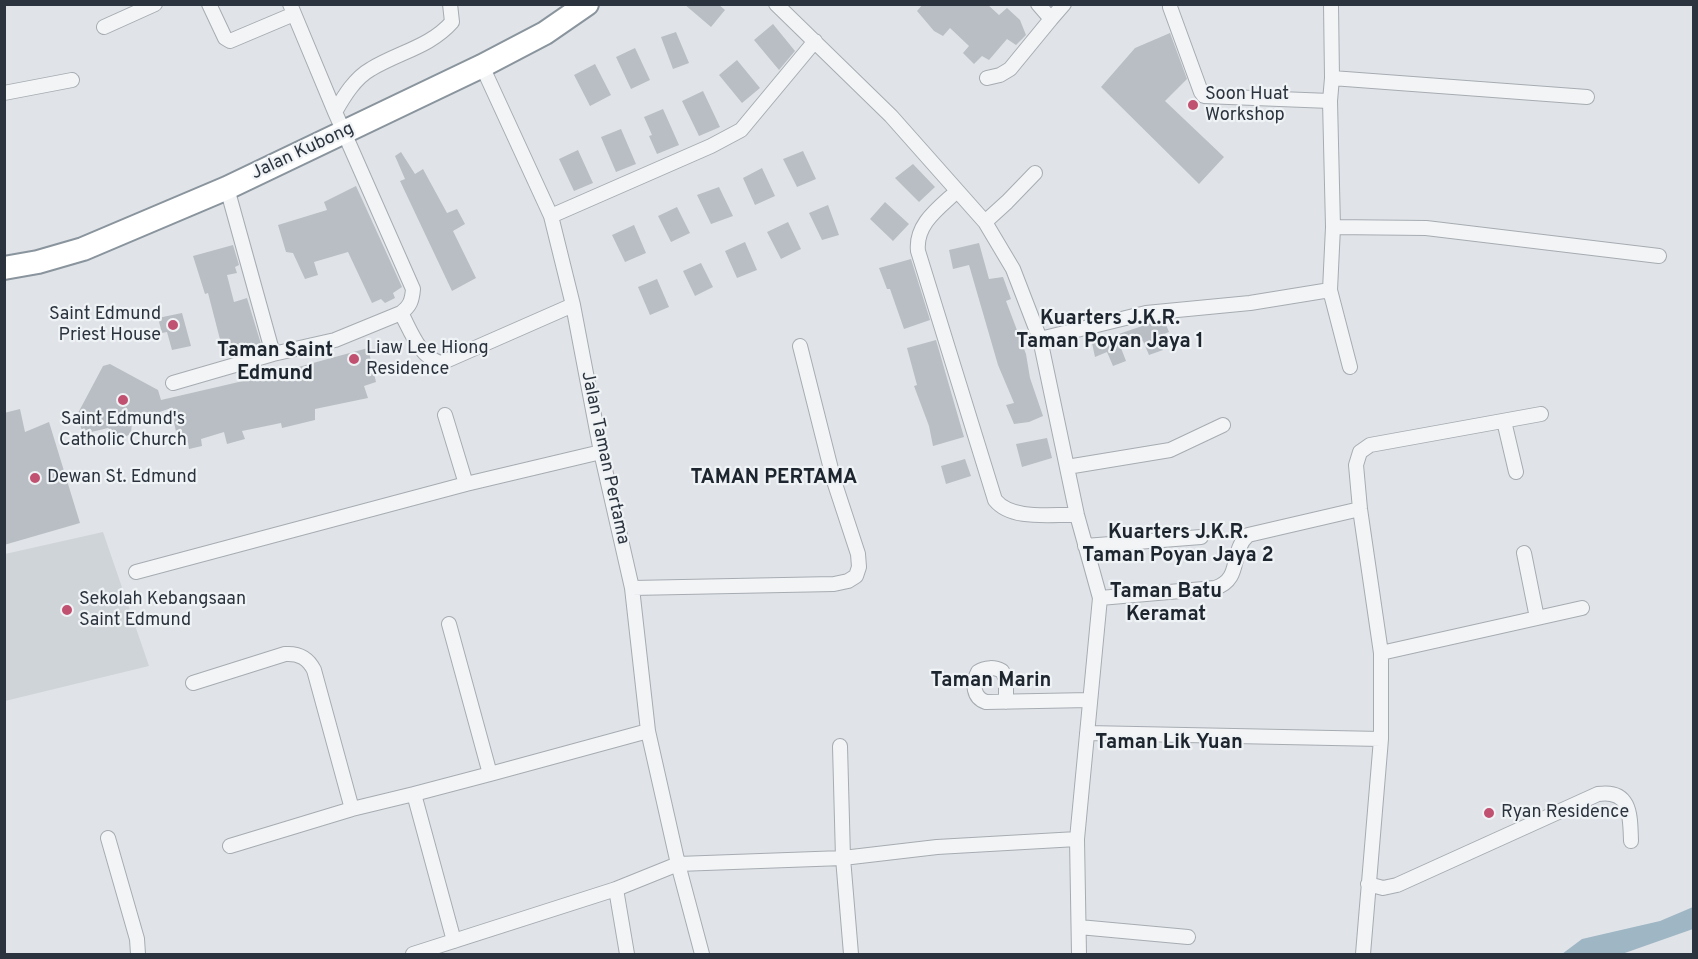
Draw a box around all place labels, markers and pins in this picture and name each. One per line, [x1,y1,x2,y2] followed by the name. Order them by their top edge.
[1205,84,1289,127] place label: Soon Huat Workshop
[1186,98,1200,112] marker: Soon Huat Workshop
[49,304,161,346] place label: Saint Edmund Priest House
[166,318,180,332] marker: Saint Edmund Priest House
[366,338,489,380] place label: Liaw Lee Hiong Residence
[347,352,361,366] marker: Liaw Lee Hiong Residence
[116,393,130,407] marker: Saint Edmund's Catholic Church
[59,409,187,452] place label: Saint Edmund's Catholic Church
[47,467,197,489] place label: Dewan St. Edmund
[28,471,42,485] marker: Dewan St. Edmund
[79,589,246,632] place label: Sekolah Kebangsaan Saint Edmund
[60,603,74,617] marker: Sekolah Kebangsaan Saint Edmund
[1501,802,1629,824] place label: Ryan Residence
[1482,806,1496,820] marker: Ryan Residence

